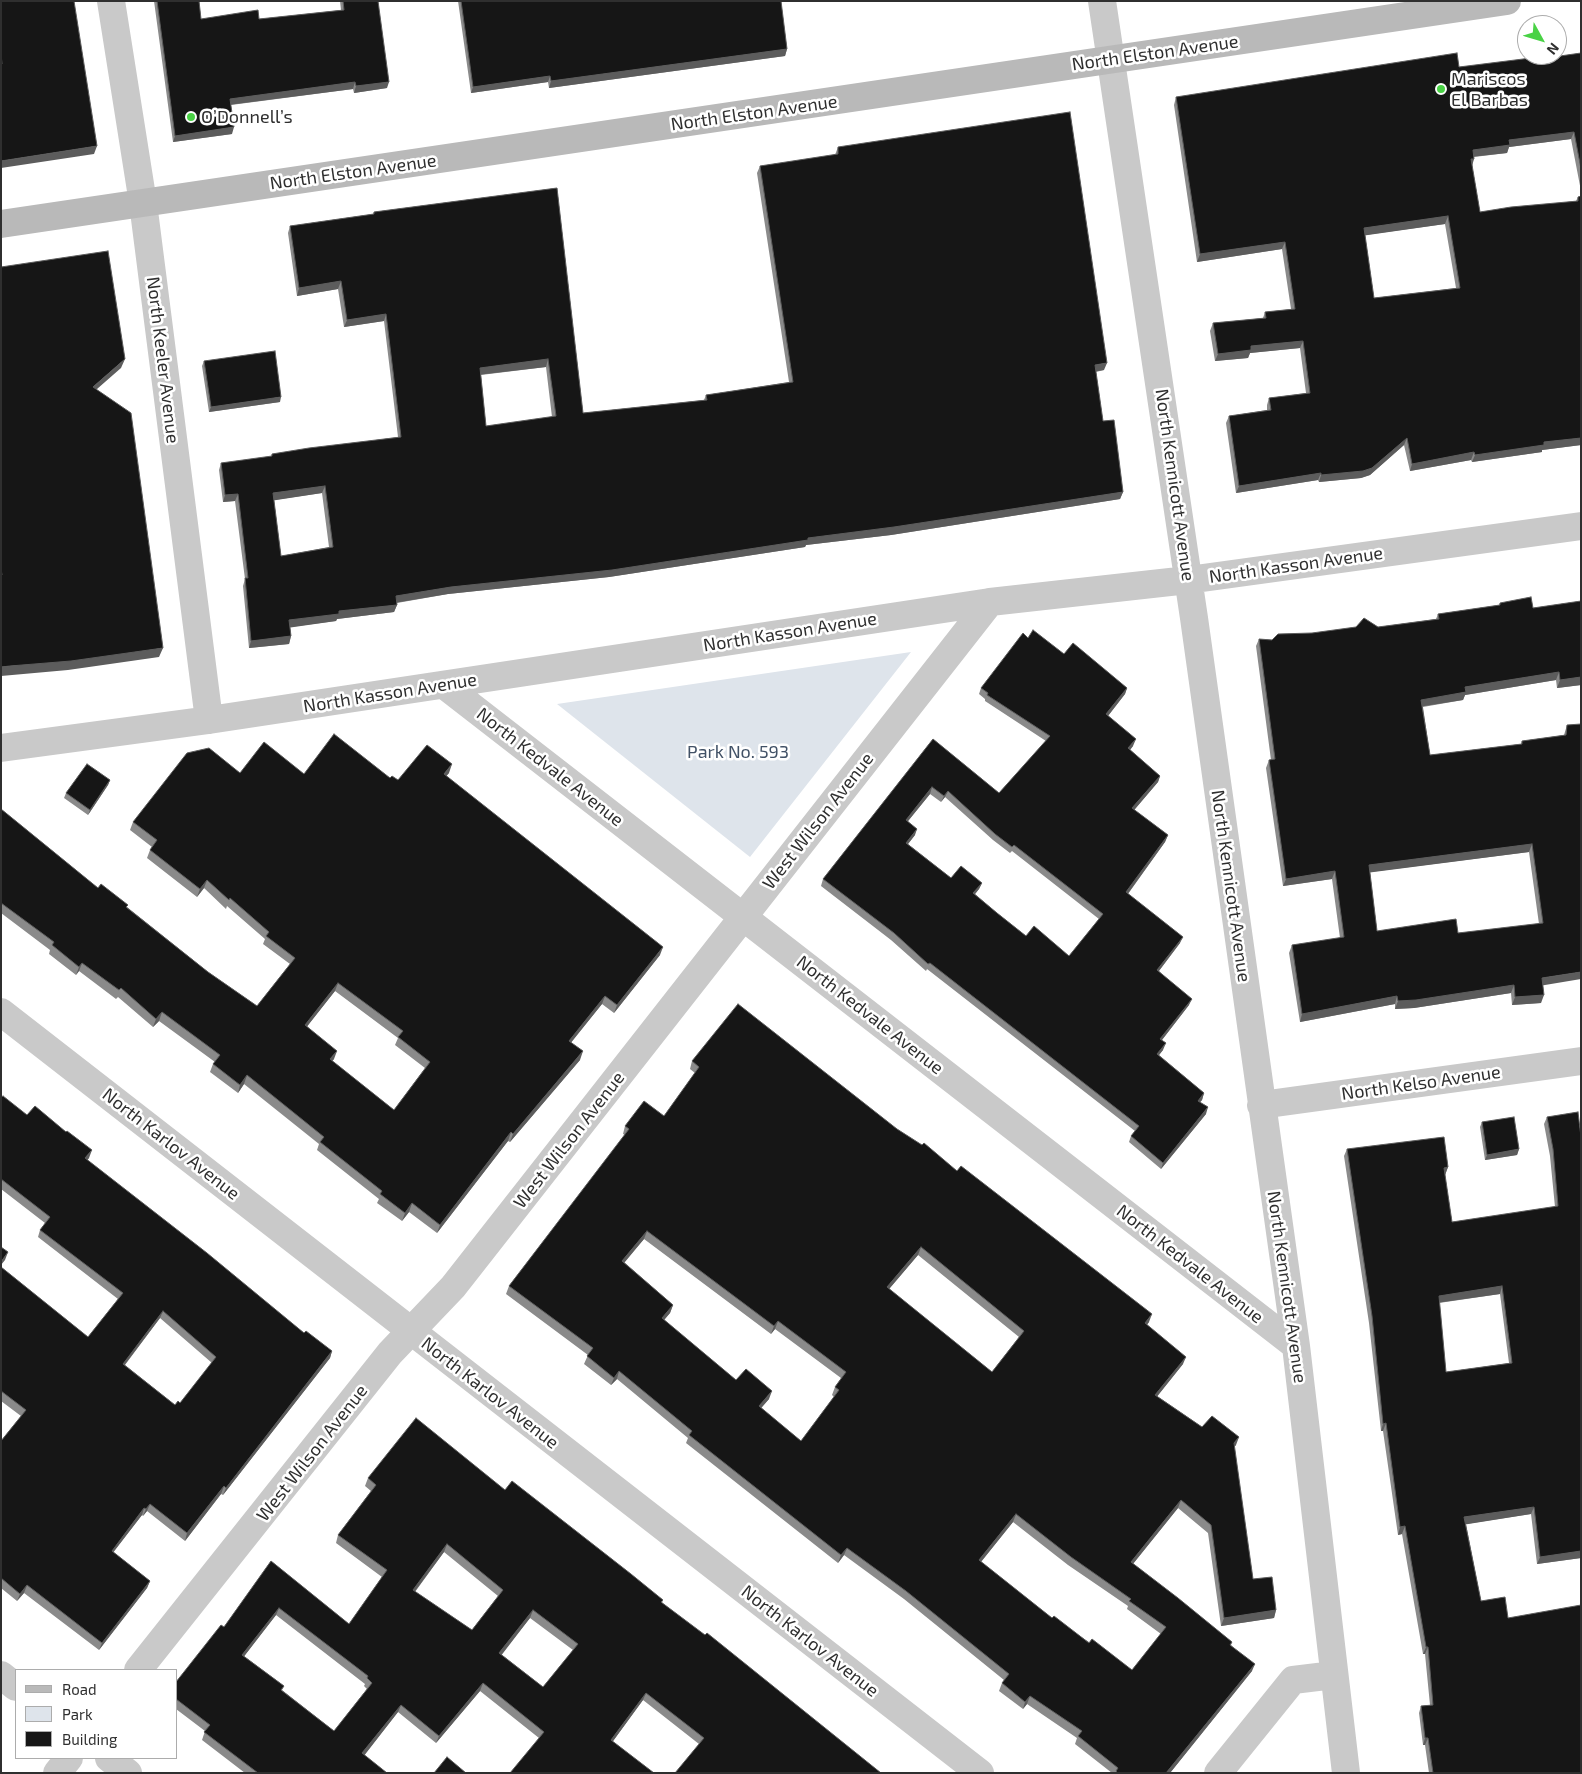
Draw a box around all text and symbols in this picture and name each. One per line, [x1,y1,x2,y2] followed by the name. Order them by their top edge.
[1517,15,1567,65] north arrow
[1070,31,1240,75] street label: North Elston Avenue
[1543,40,1563,58] text: N
[1451,68,1528,110] place label: Mariscos El Barbas
[1435,83,1447,95] marker: Mariscos El Barbas
[669,91,839,135] street label: North Elston Avenue
[201,106,293,128] place label: O’Donnell’s
[185,111,197,123] marker: O’Donnell’s
[268,150,438,194] street label: North Elston Avenue
[142,275,184,445] street label: North Keeler Avenue
[1151,388,1199,582] street label: North Kennicott Avenue
[1208,542,1384,588] street label: North Kasson Avenue
[702,608,878,656] street label: North Kasson Avenue
[302,669,478,717] street label: North Kasson Avenue
[472,703,628,831] street label: North Kedvale Avenue
[687,741,789,763] park label: Park No. 593
[758,748,878,894] street label: West Wilson Avenue
[1207,789,1255,983] street label: North Kennicott Avenue
[792,951,948,1079] street label: North Kedvale Avenue
[1340,1061,1502,1105] street label: North Kelso Avenue
[509,1067,629,1213] street label: West Wilson Avenue
[98,1084,244,1204] street label: North Karlov Avenue
[1263,1190,1311,1384] street label: North Kennicott Avenue
[1112,1200,1268,1328] street label: North Kedvale Avenue
[417,1333,563,1453] street label: North Karlov Avenue
[252,1380,372,1526] street label: West Wilson Avenue
[737,1581,883,1701] street label: North Karlov Avenue
[15,1669,178,1759] legend
[62,1680,97,1698] text: Road
[62,1705,93,1723] text: Park
[62,1730,117,1748] text: Building

